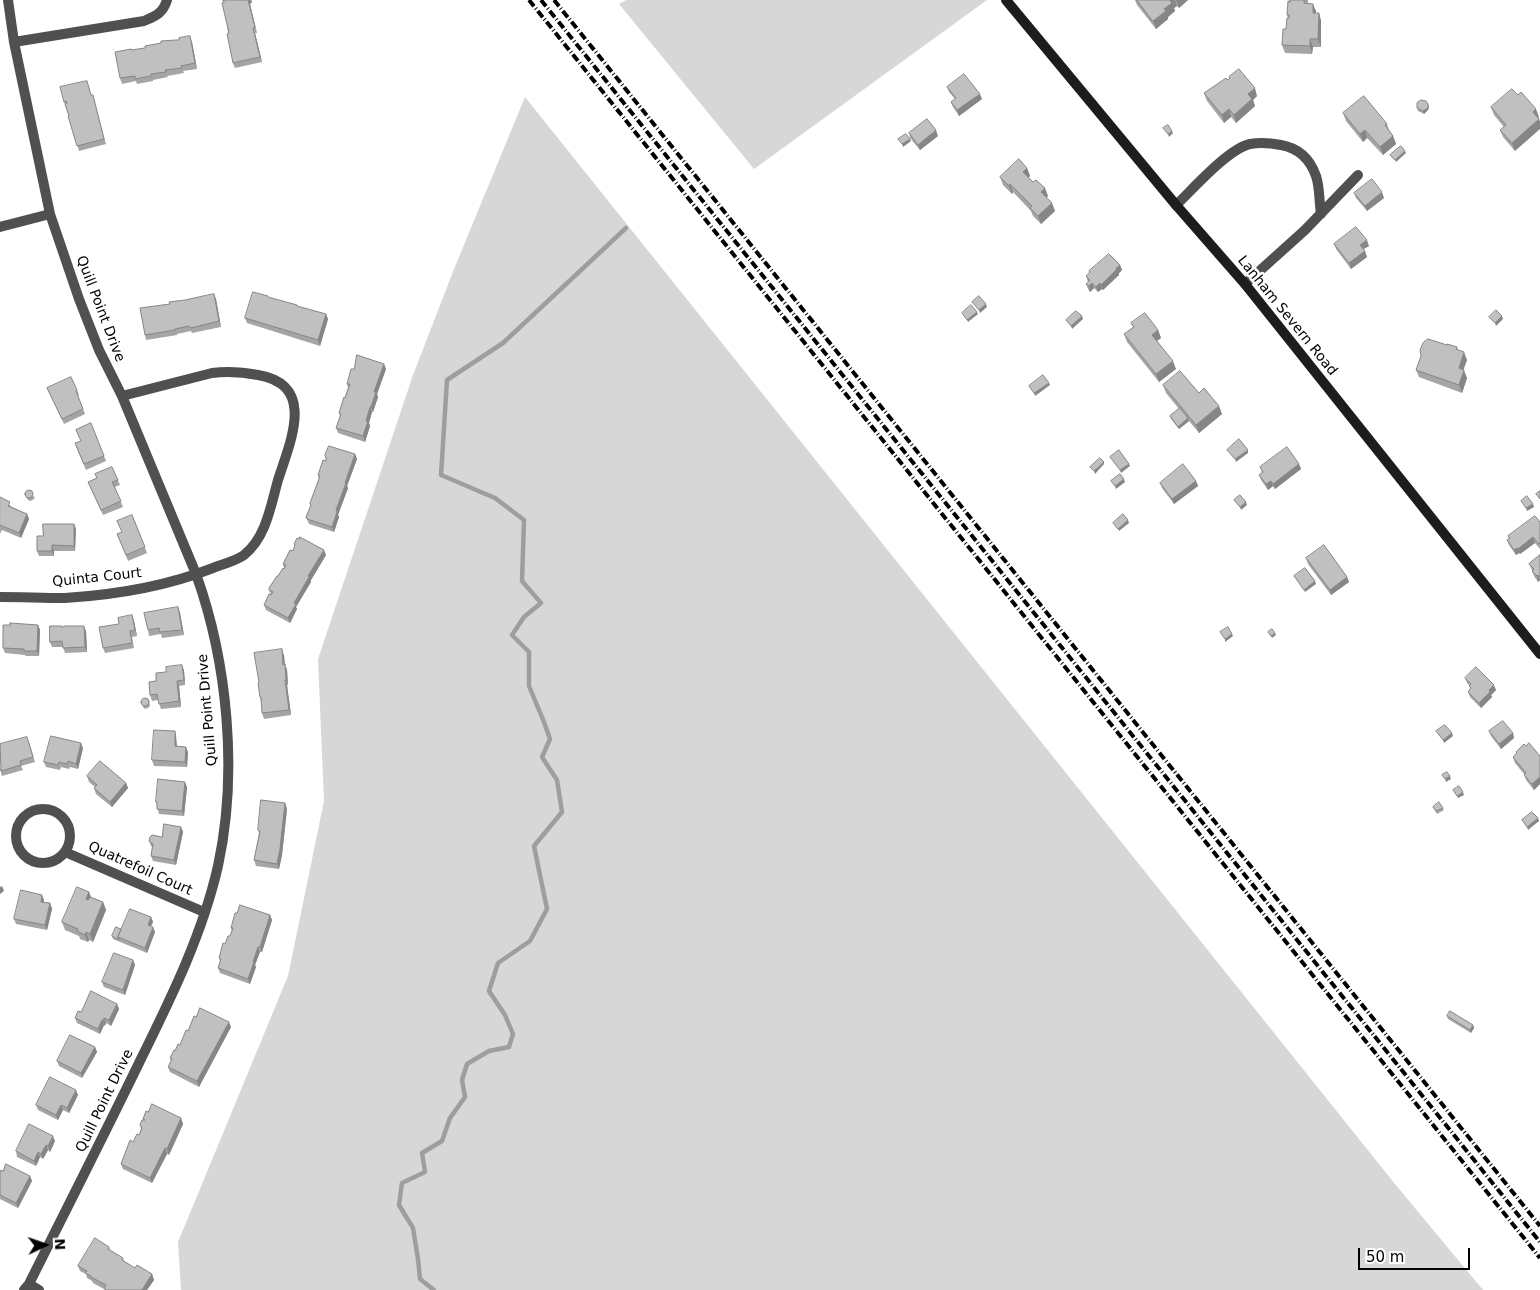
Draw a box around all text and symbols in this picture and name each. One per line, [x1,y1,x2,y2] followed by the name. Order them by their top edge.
[72,253,128,365] street label: Quill Point Drive
[1234,253,1340,379] street label: Lanham Severn Road
[52,565,142,591] street label: Quinta Court
[195,653,221,767] street label: Quill Point Drive
[85,839,195,899] street label: Quatrefoil Court
[73,1047,137,1155] street label: Quill Point Drive
[20,1220,70,1270] north arrow
[52,1238,68,1250] text: N
[1360,1238,1472,1270] scale bar
[1366,1248,1404,1266] text: 50 m

